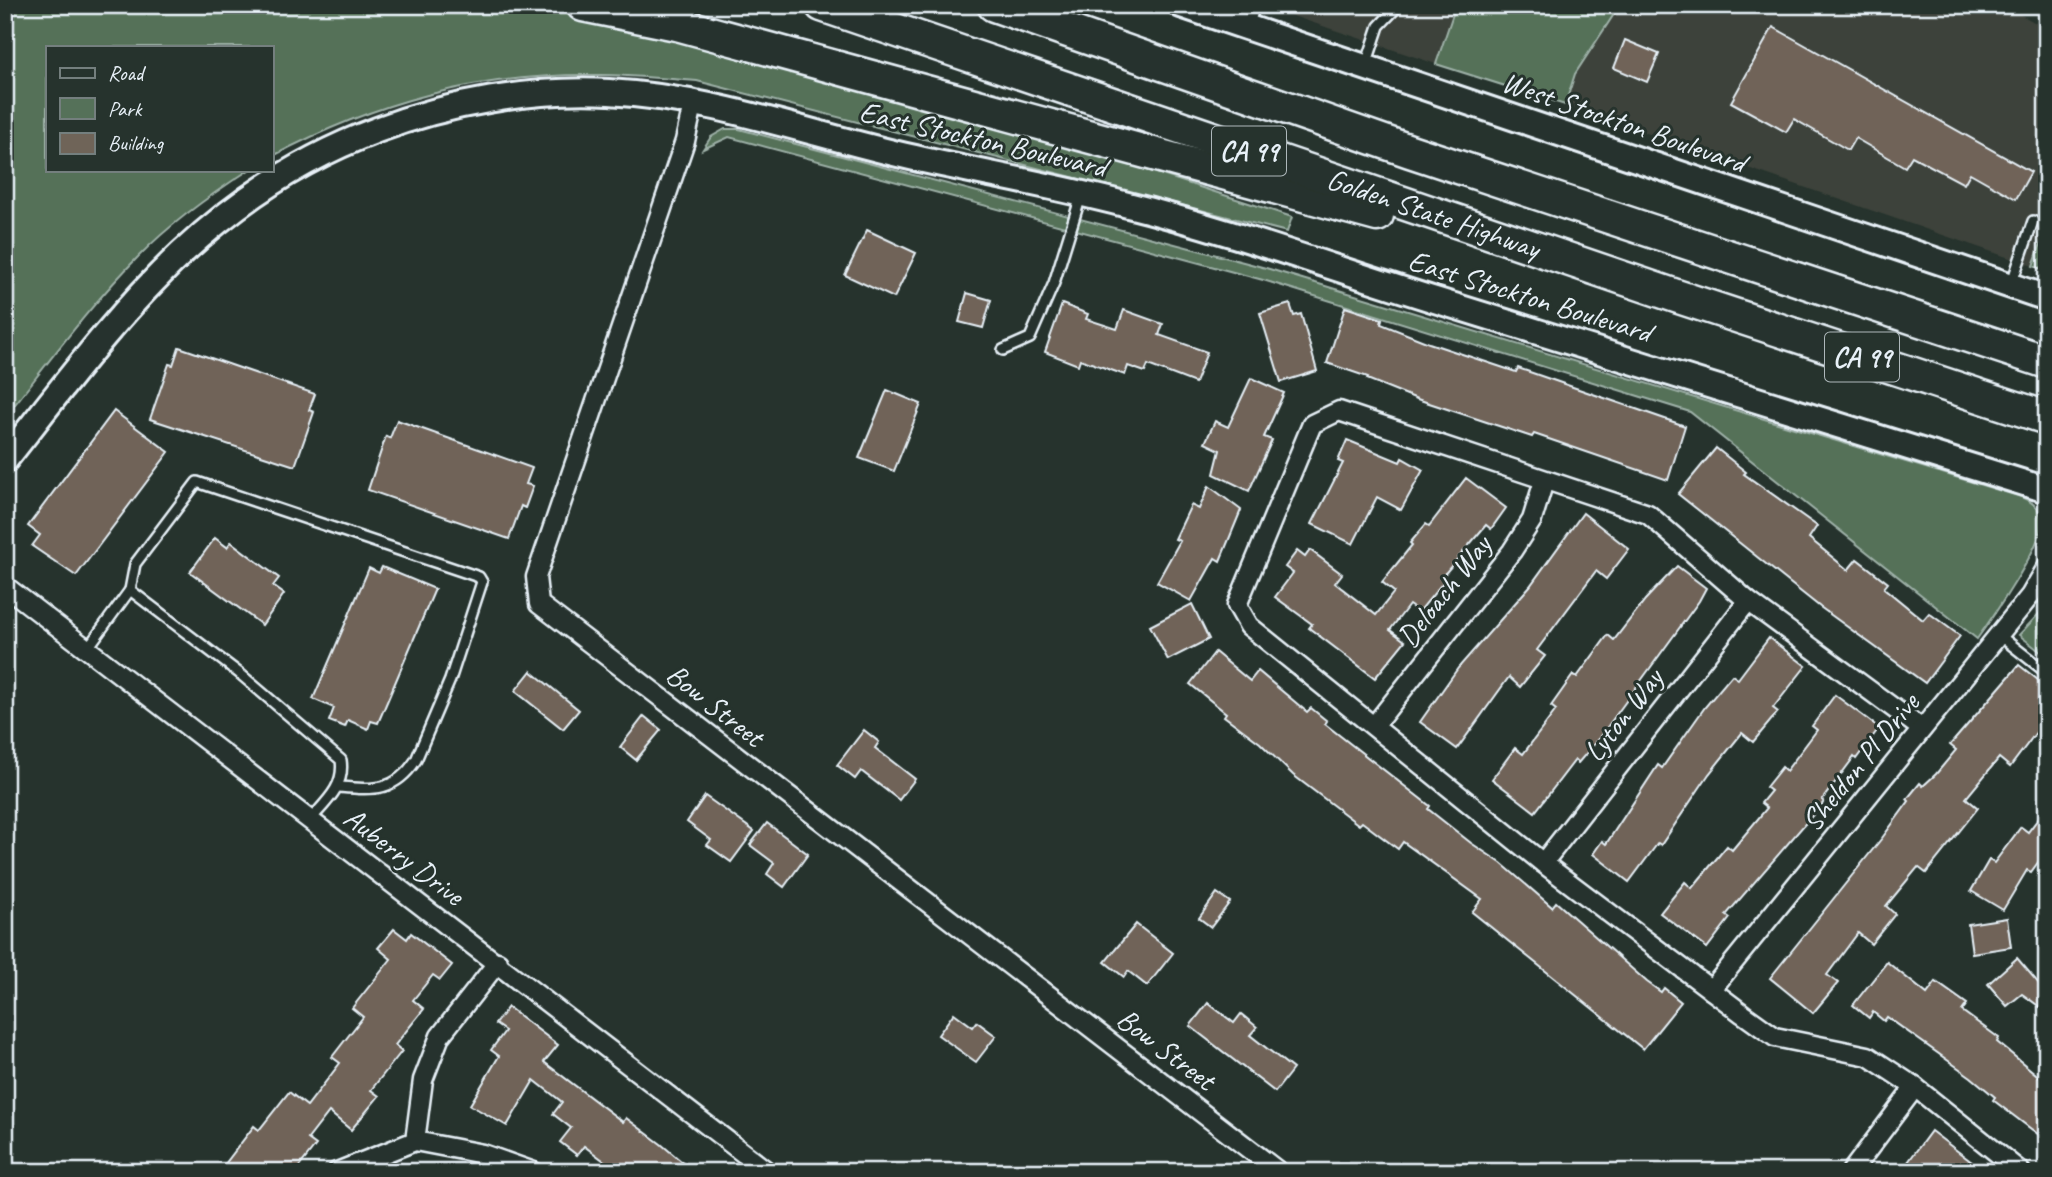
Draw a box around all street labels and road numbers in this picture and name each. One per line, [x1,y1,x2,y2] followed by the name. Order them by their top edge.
[1497,63,1755,183] street label: West Stockton Boulevard
[856,92,1114,187] street label: East Stockton Boulevard
[1212,127,1286,176] road number: CA 99
[1322,160,1547,268] street label: Golden State Highway
[1404,241,1660,352] street label: East Stockton Boulevard
[1825,332,1899,382] road number: CA 99
[1389,525,1501,654] street label: Deloach Way
[659,655,774,757] street label: Bow Street
[1575,659,1673,769] street label: Lyton Way
[1793,683,1929,839] street label: Sheldon Pl Drive
[336,798,473,915] street label: Auberry Drive
[1109,1000,1225,1100] street label: Bow Street

